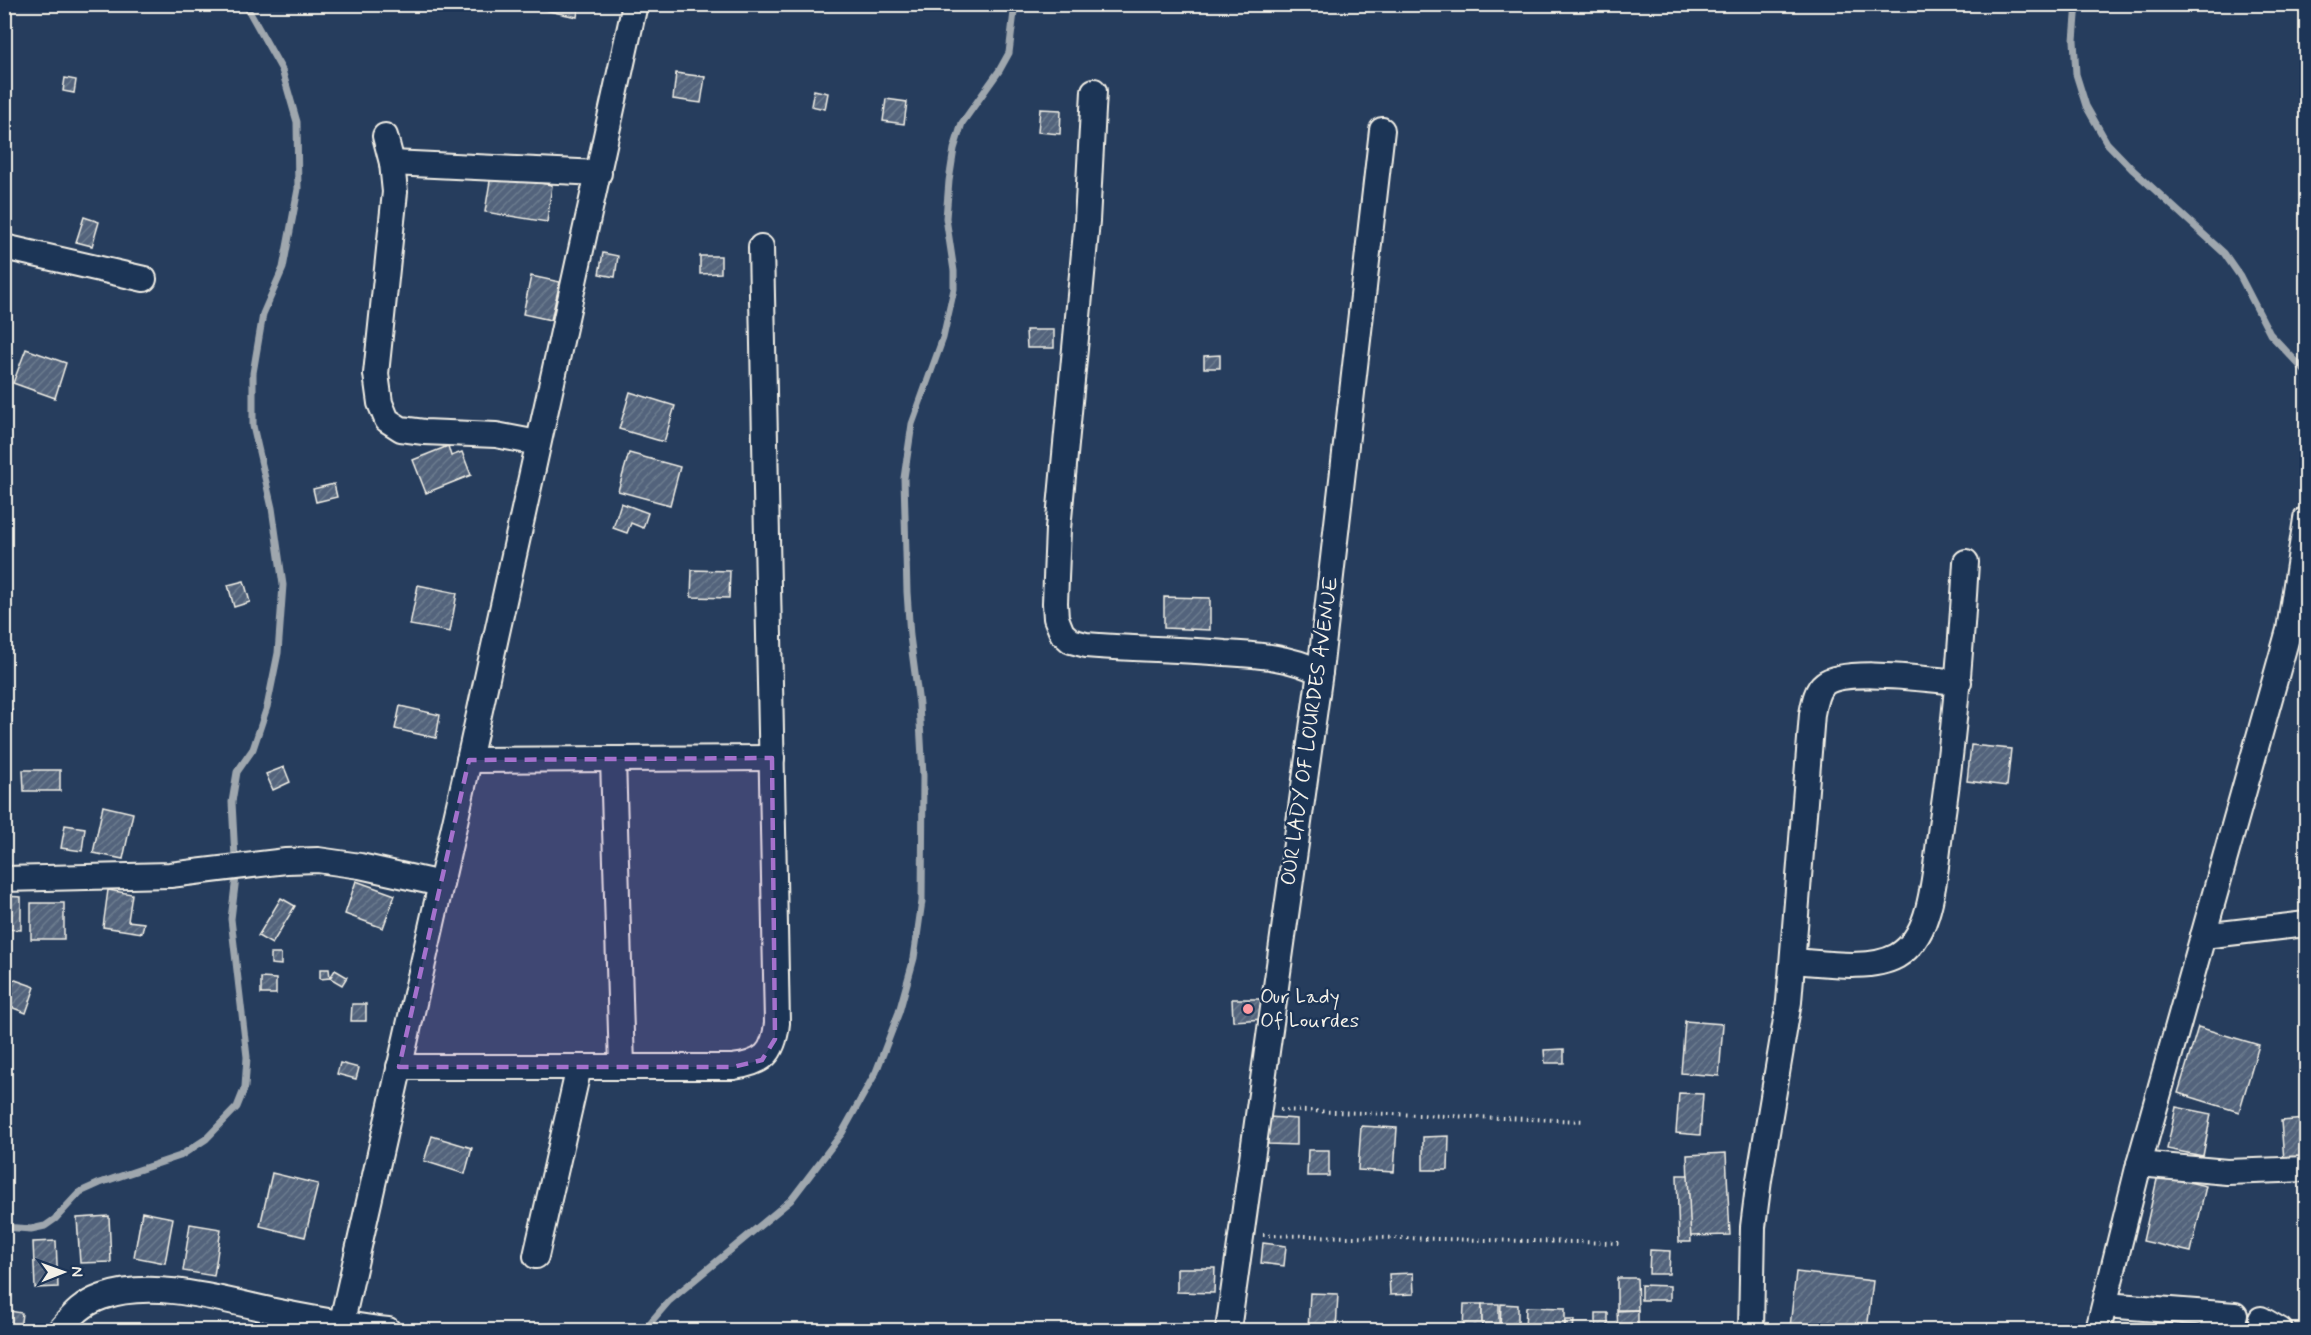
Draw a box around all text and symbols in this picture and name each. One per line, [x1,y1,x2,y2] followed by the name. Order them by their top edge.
[1274,575,1346,887] street label: OUR LADY OF LOURDES AVENUE
[1260,983,1359,1035] place label: Our Lady Of Lourdes
[1241,1002,1255,1016] marker: Our Lady Of Lourdes
[33,1242,93,1302] north arrow
[66,1266,87,1277] text: N

